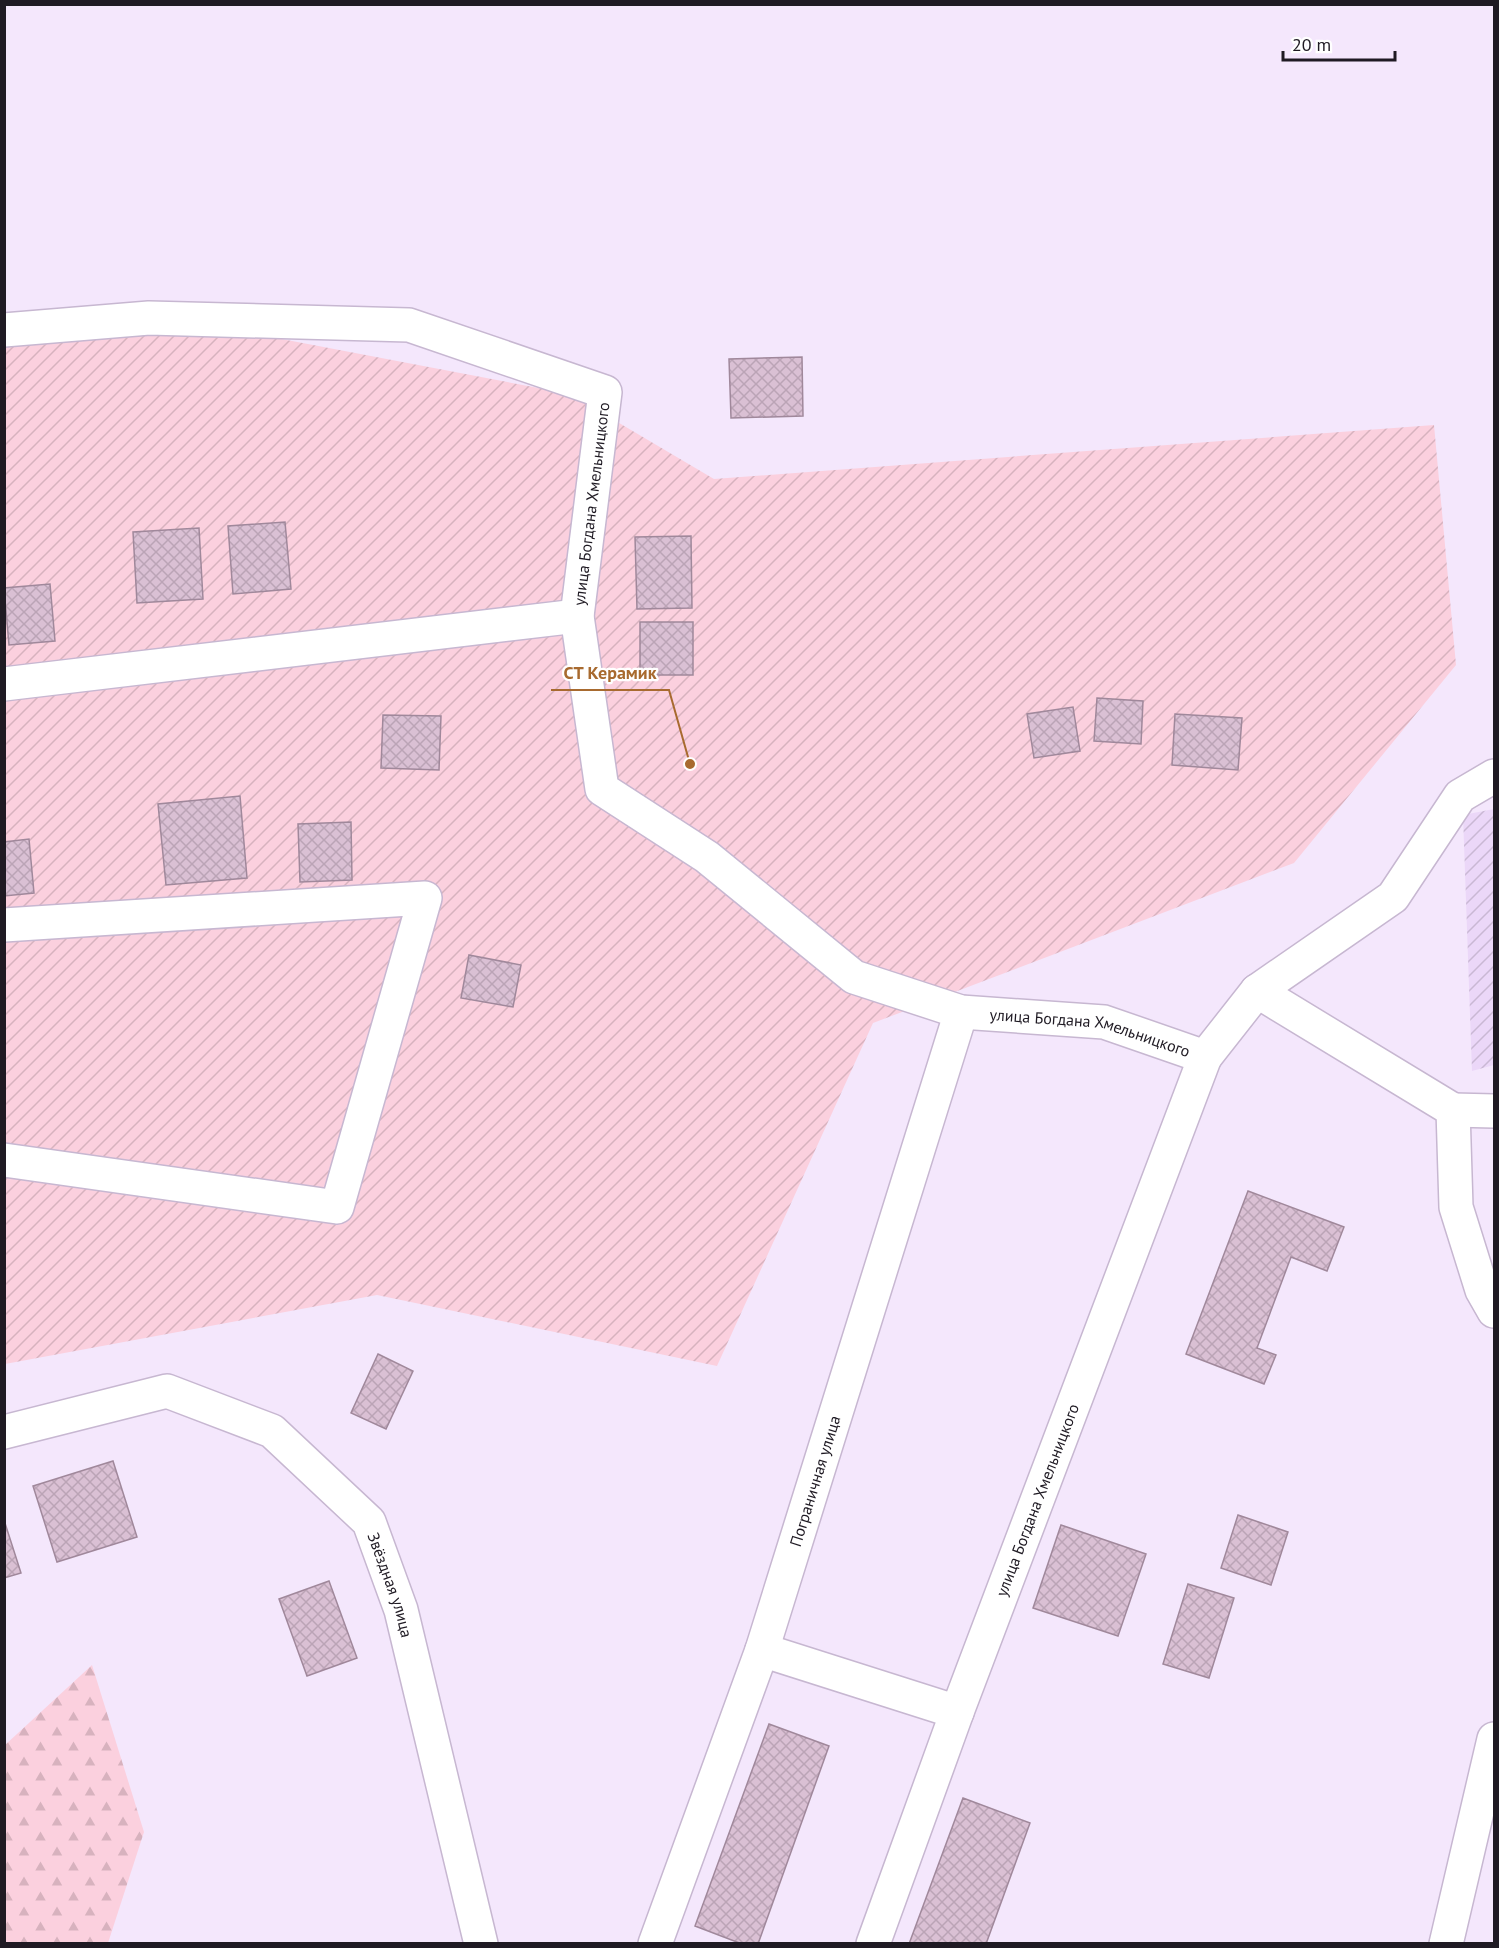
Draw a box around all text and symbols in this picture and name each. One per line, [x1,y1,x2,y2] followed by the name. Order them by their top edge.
[1283,24,1396,62] scale bar
[1292,33,1331,56] text: 20 m
[569,401,613,607] street label: улица Богдана Хмельницкого
[551,654,669,690] callout: СТ Керамик
[564,661,657,684] text: СТ Керамик
[989,1004,1193,1061] street label: улица Богдана Хмельницкого
[991,1401,1083,1599] street label: улица Богдана Хмельницкого
[785,1413,845,1549] street label: Пограничная улица
[364,1530,417,1639] street label: Звёздная улица

